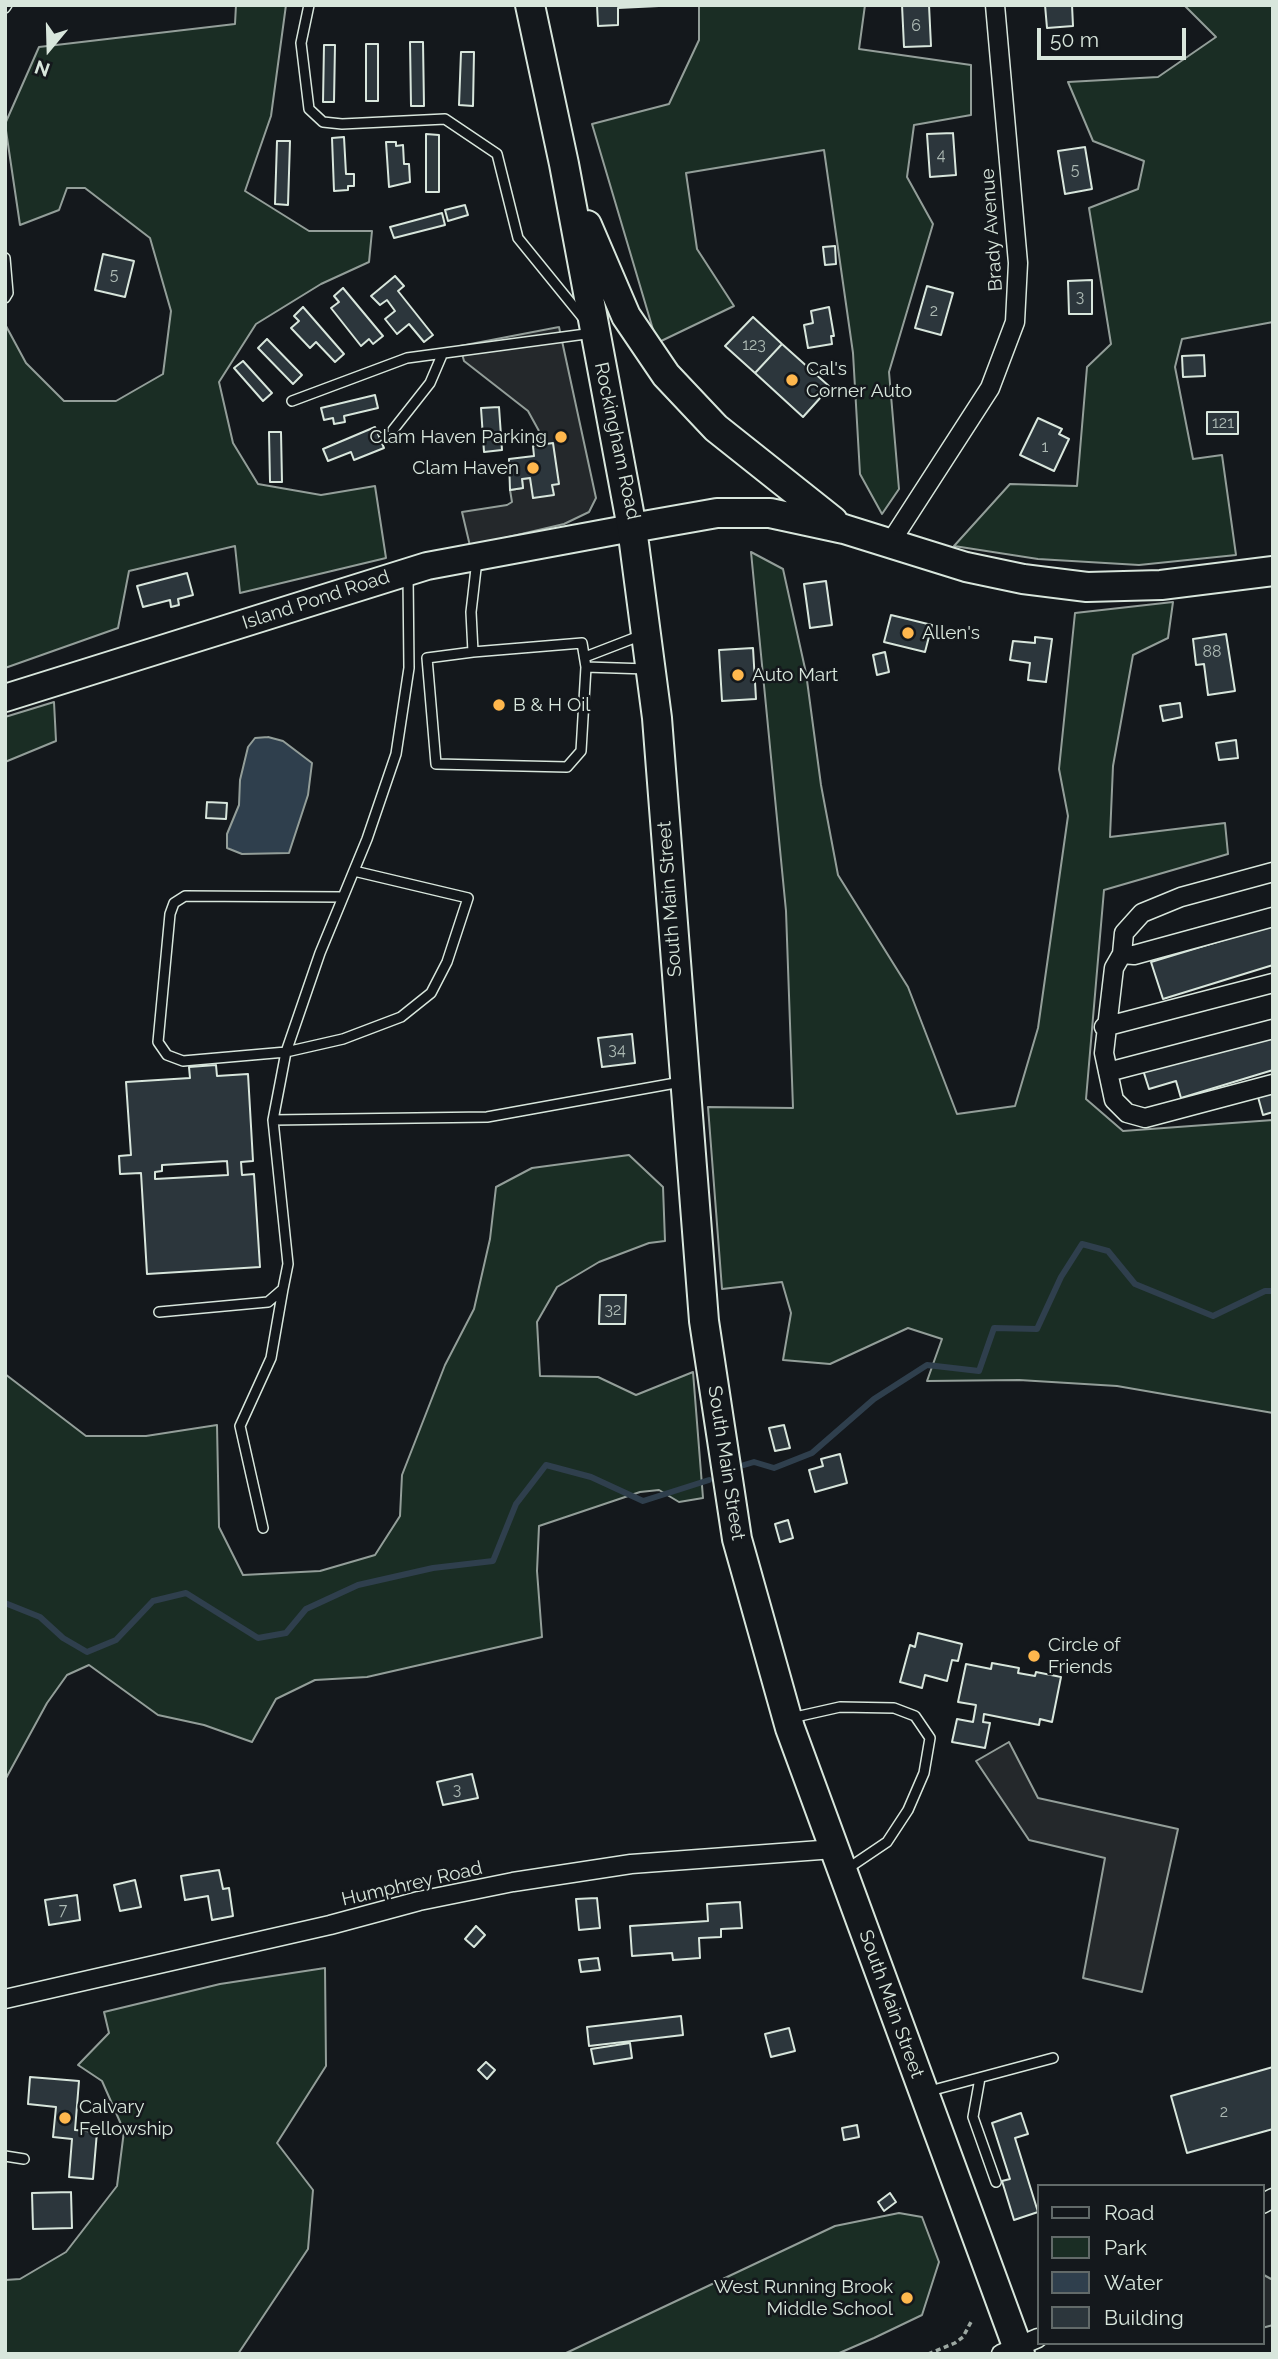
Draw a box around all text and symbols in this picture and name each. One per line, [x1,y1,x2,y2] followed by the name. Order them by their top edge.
[14,14,84,84] north arrow
[1040,14,1189,58] scale bar
[911,16,921,36] house number: 6
[1050,27,1099,52] text: 50 m
[32,56,53,82] text: N
[937,145,945,165] house number: 4
[1071,160,1079,180] house number: 5
[976,168,1008,292] street label: Brady Avenue
[110,265,118,285] house number: 5
[1076,287,1084,307] house number: 3
[930,301,938,321] house number: 2
[742,335,766,355] house number: 123
[806,358,912,402] place label: Cal's Corner Auto
[589,360,645,522] street label: Rockingham Road
[784,372,800,388] marker: Cal's Corner Auto
[1212,413,1234,433] house number: 121
[370,426,547,448] place label: Clam Haven Parking
[553,429,569,445] marker: Clam Haven Parking
[1042,437,1048,457] house number: 1
[412,457,519,479] place label: Clam Haven
[525,460,541,476] marker: Clam Haven
[240,565,392,635] street label: Island Pond Road
[922,622,980,644] place label: Allen's
[900,625,916,641] marker: Allen's
[1203,642,1221,662] house number: 88
[752,664,838,686] place label: Auto Mart
[730,667,746,683] marker: Auto Mart
[513,694,590,716] place label: B & H Oil
[491,697,507,713] marker: B & H Oil
[653,820,687,978] street label: South Main Street
[608,1040,626,1060] house number: 34
[605,1300,621,1320] house number: 32
[703,1384,749,1542] street label: South Main Street
[1048,1634,1121,1678] place label: Circle of Friends
[1026,1648,1042,1664] marker: Circle of Friends
[453,1780,461,1800] house number: 3
[340,1857,484,1911] street label: Humphrey Road
[59,1900,67,1920] house number: 7
[854,1927,928,2081] street label: South Main Street
[79,2096,173,2140] place label: Calvary Fellowship
[1220,2102,1228,2122] house number: 2
[57,2110,73,2126] marker: Calvary Fellowship
[1036,2184,1264,2345] legend
[1104,2200,1154,2225] text: Road
[1104,2235,1147,2260] text: Park
[1104,2270,1163,2295] text: Water
[714,2276,893,2320] place label: West Running Brook Middle School
[899,2290,915,2306] marker: West Running Brook Middle School
[1104,2305,1184,2330] text: Building

